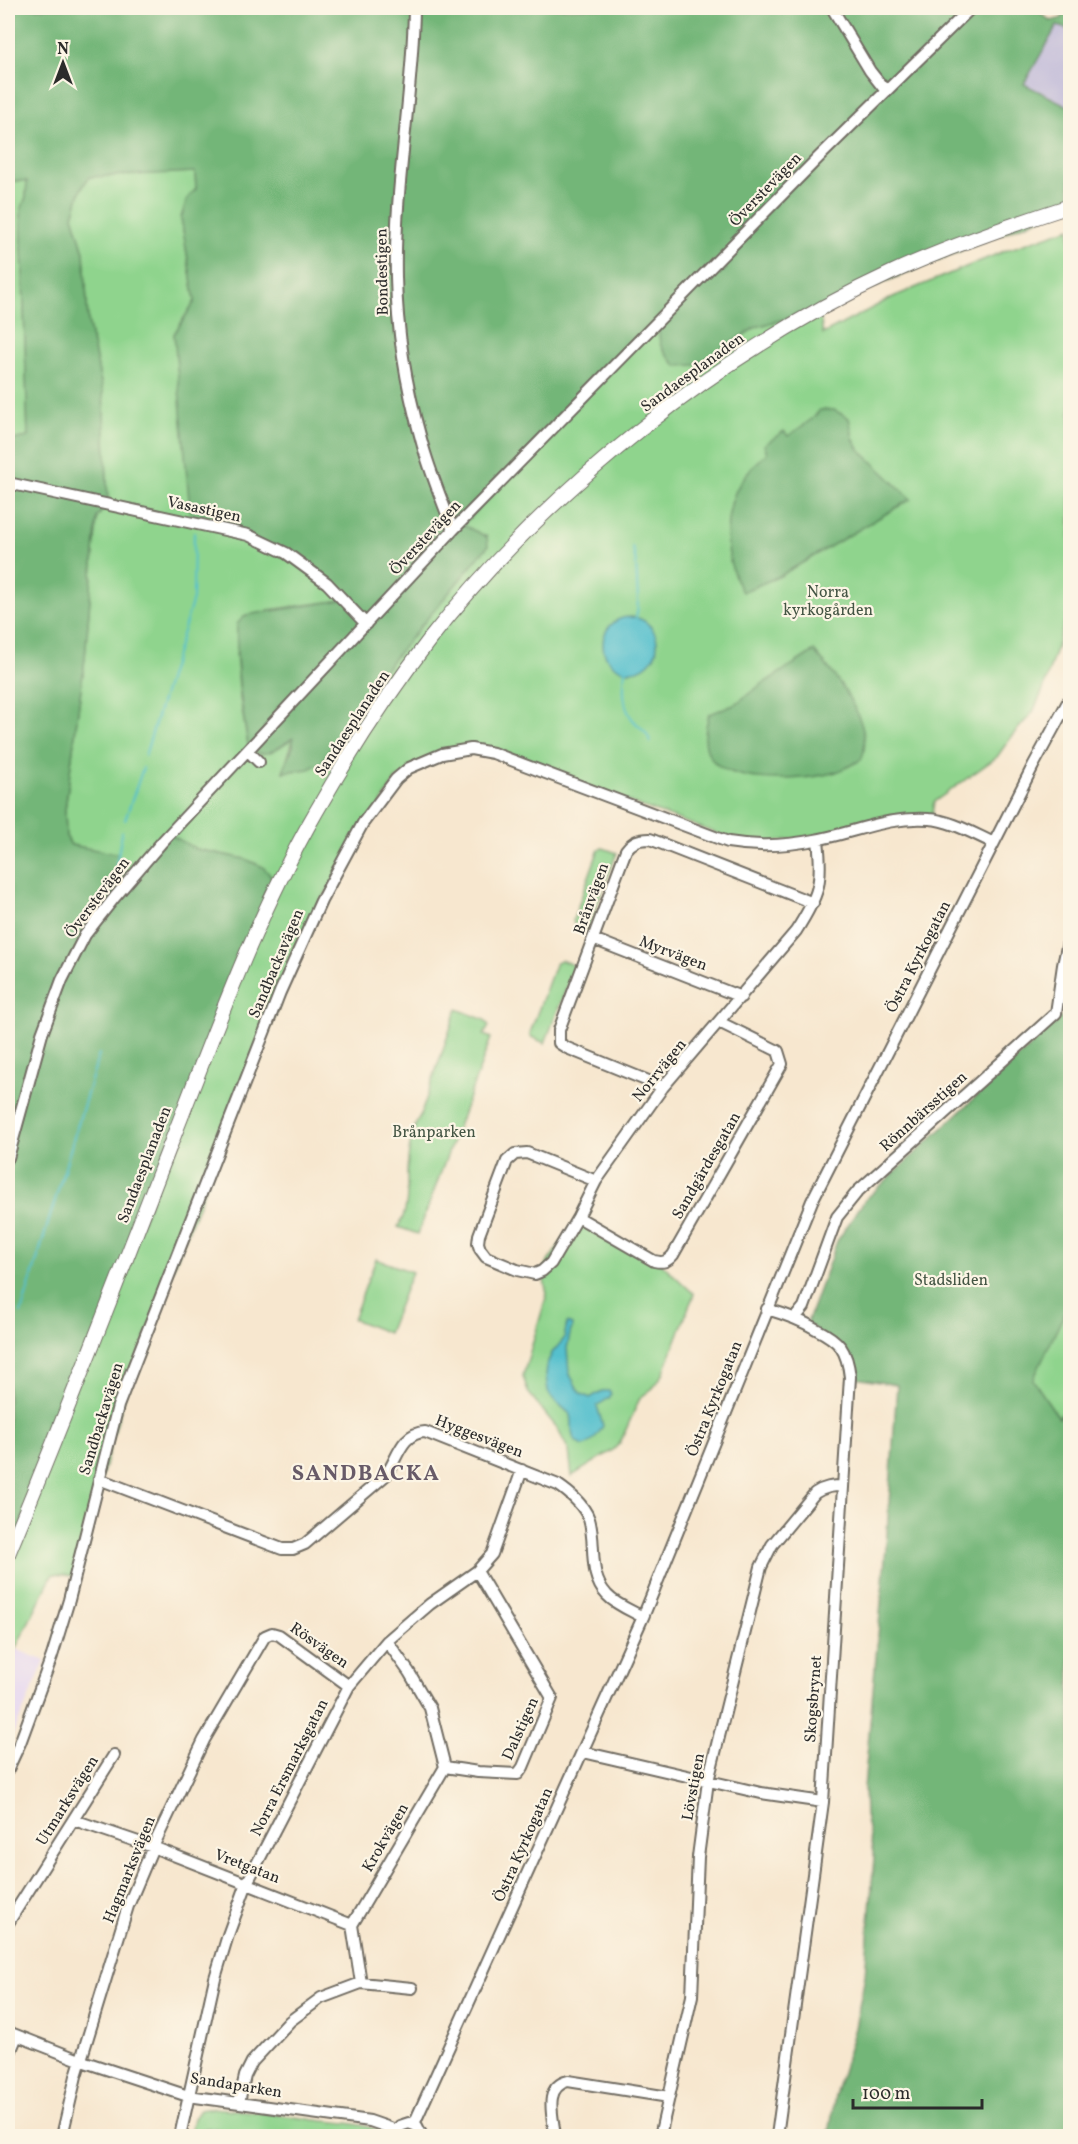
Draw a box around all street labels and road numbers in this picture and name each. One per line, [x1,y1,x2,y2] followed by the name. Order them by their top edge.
[725,148,807,232] street label: Överstevägen
[371,228,395,316] street label: Bondestigen
[637,328,749,418] street label: Sandaesplanaden
[165,491,243,529] street label: Vasastigen
[385,495,467,581] street label: Överstevägen
[310,666,396,782] street label: Sandaesplanaden
[60,853,136,943] street label: Överstevägen
[569,860,615,938] street label: Brånvägen
[881,897,957,1017] street label: Östra Kyrkogatan
[244,906,310,1022] street label: Sandbackavägen
[636,931,710,977] street label: Myrvägen
[628,1035,692,1107] street label: Norrvägen
[875,1067,973,1157] street label: Rönnbärsstigen
[113,1104,177,1226] street label: Sandaesplanaden
[667,1108,747,1224] street label: Sandgärdesgatan
[682,1338,748,1460] street label: Östra Kyrkogatan
[74,1360,130,1478] street label: Sandbackavägen
[432,1410,526,1464] street label: Hyggesvägen
[285,1618,353,1674] street label: Rösvägen
[800,1654,828,1744] street label: Skogsbrynet
[497,1694,545,1764] street label: Dalstigen
[246,1695,334,1841] street label: Norra Ersmarksgatan
[677,1751,711,1823] street label: Lövstigen
[32,1752,104,1850] street label: Utmarksvägen
[489,1784,559,1906] street label: Östra Kyrkogatan
[357,1799,415,1877] street label: Krokvägen
[98,1813,162,1927] street label: Hagmarksvägen
[211,1844,283,1890] street label: Vretgatan
[188,2068,284,2104] street label: Sandaparken

